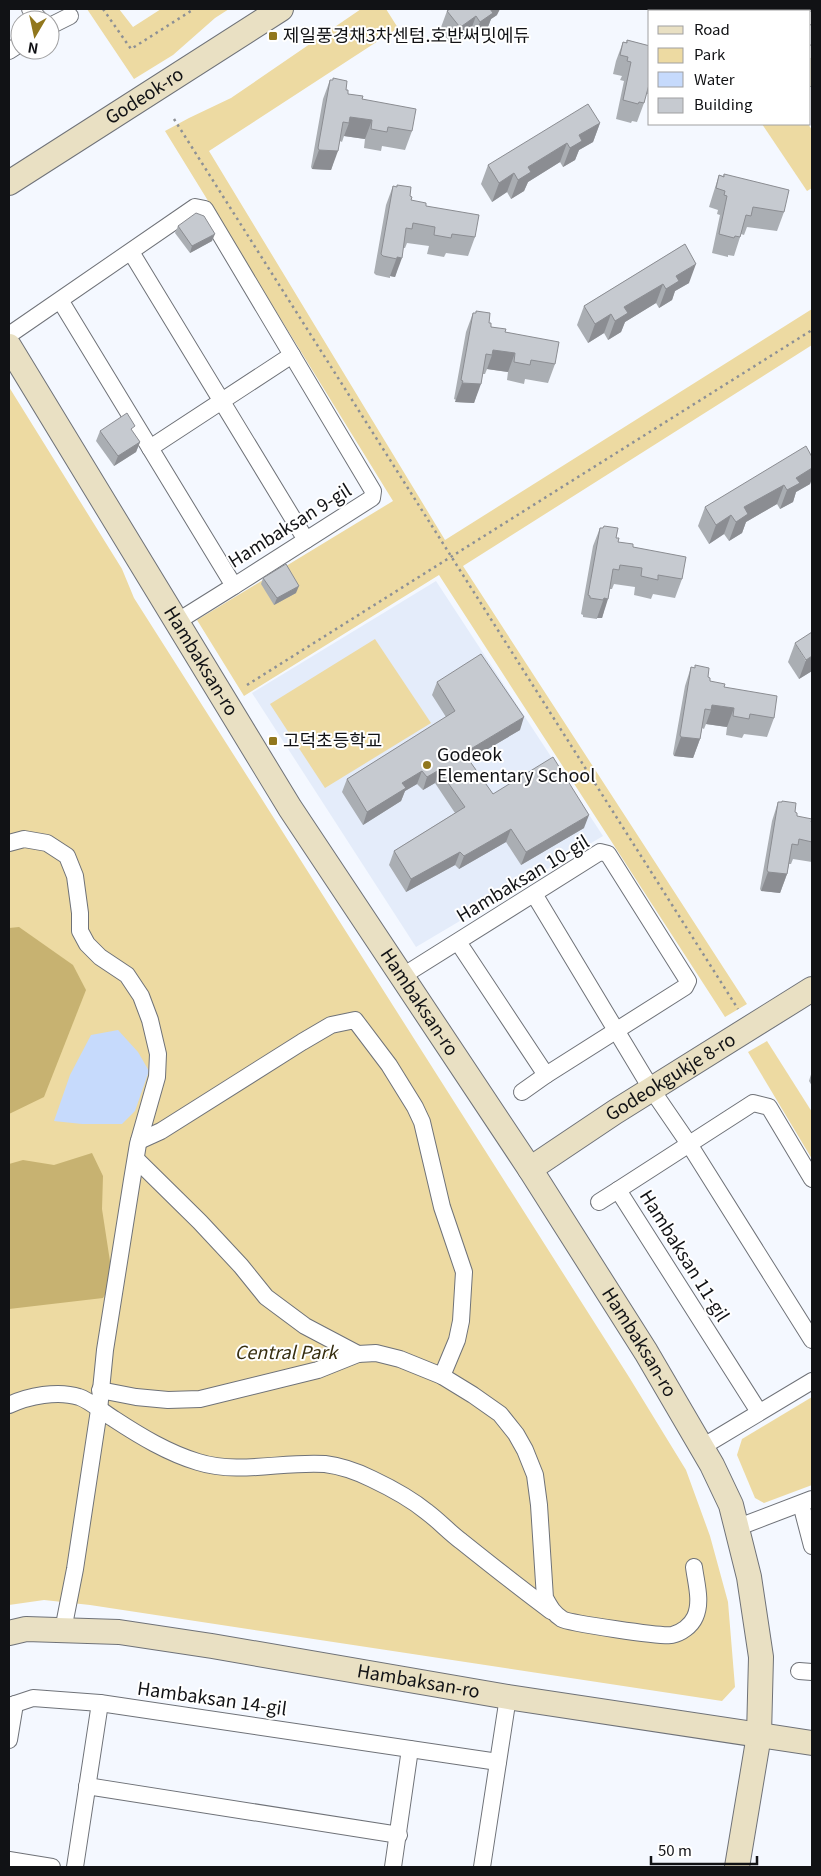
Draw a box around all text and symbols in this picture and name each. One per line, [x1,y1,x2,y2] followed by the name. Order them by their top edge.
[10,10,60,60] north arrow
[648,10,811,125] legend
[694,18,730,39] text: Road
[283,21,530,47] place label: 제일풍경채3차센텀.호반써밋에듀
[267,30,279,42] marker: 제일풍경채3차센텀.호반써밋에듀
[26,38,40,60] text: N
[694,43,726,64] text: Park
[99,60,188,129] street label: Godeok-ro
[694,68,735,89] text: Water
[694,93,753,114] text: Building
[222,476,356,573] street label: Hambaksan 9-gil
[159,600,246,720] street label: Hambaksan-ro
[283,726,382,752] place label: 고덕초등학교
[267,735,279,747] marker: 고덕초등학교
[437,740,595,787] place label: Godeok Elementary School
[421,759,433,771] marker: Godeok Elementary School
[451,827,593,927] street label: Hambaksan 10-gil
[376,942,466,1060] street label: Hambaksan-ro
[599,1025,740,1126] street label: Godeokgukje 8-ro
[635,1184,737,1326] street label: Hambaksan 11-gil
[597,1281,684,1401] street label: Hambaksan-ro
[235,1338,339,1364] park label: Central Park
[355,1656,482,1703] street label: Hambaksan-ro
[136,1674,289,1720] street label: Hambaksan 14-gil
[651,1834,757,1866] scale bar
[658,1839,692,1860] text: 50 m

